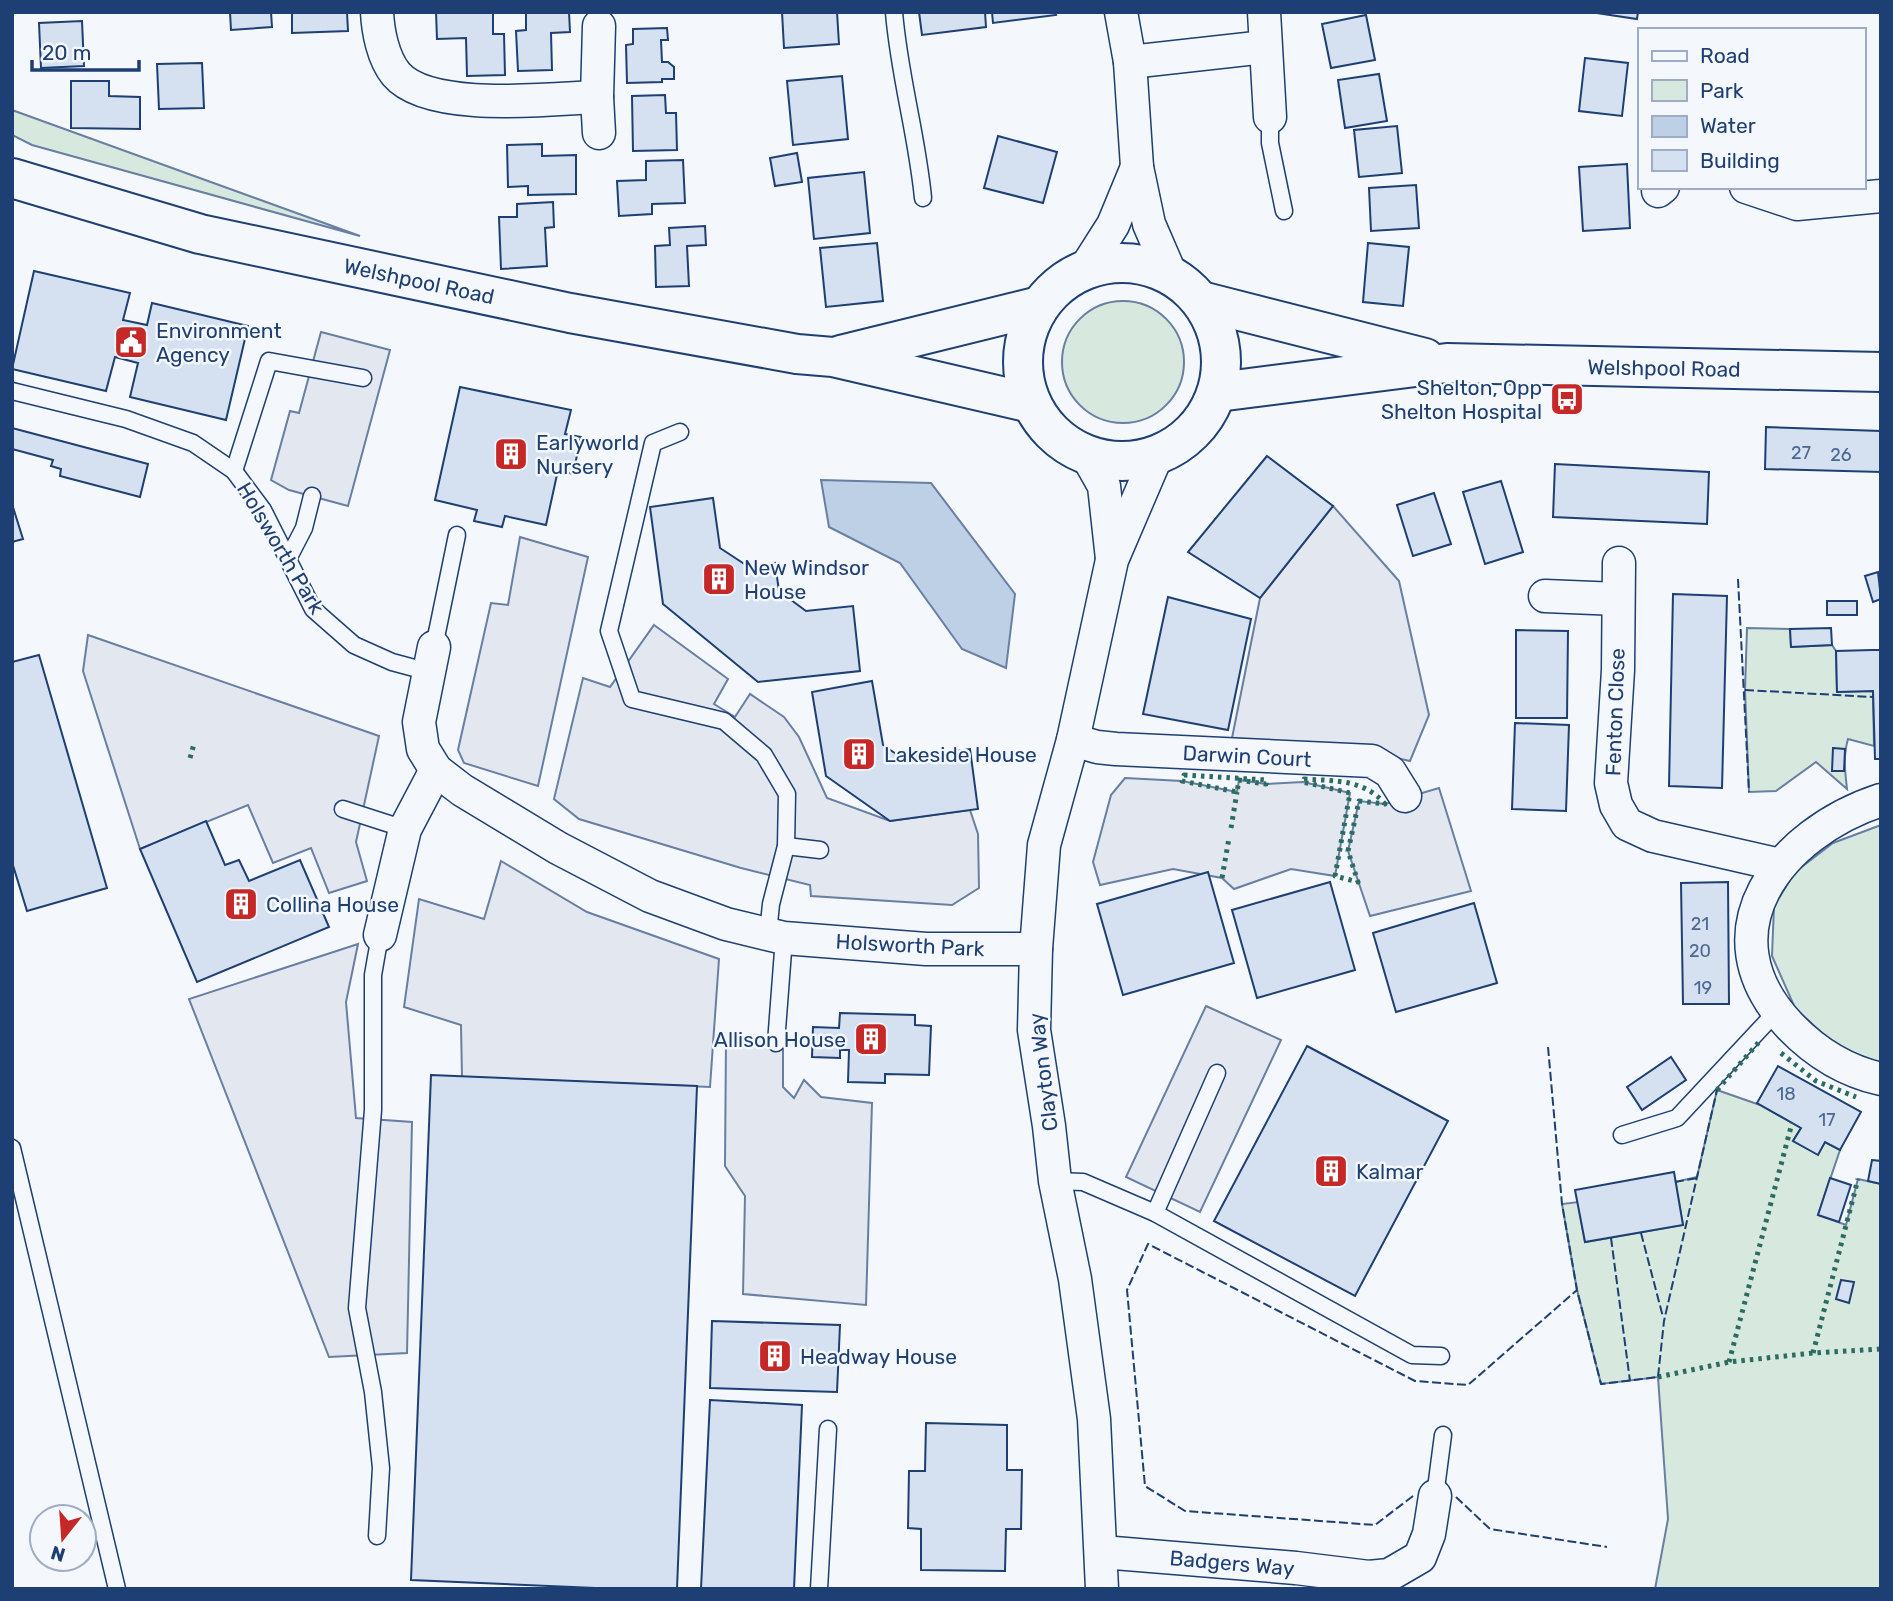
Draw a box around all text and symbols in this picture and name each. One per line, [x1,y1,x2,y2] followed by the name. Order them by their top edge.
[32,28,138,72] scale bar
[1638,28,1865,189] legend
[42,40,91,65] text: 20 m
[1700,43,1750,68] text: Road
[1700,78,1744,103] text: Park
[1700,113,1756,138] text: Water
[1700,148,1780,173] text: Building
[341,253,497,309] street label: Welshpool Road
[156,318,282,367] place label: Environment Agency
[112,323,150,361] public building icon: Environment Agency
[1587,354,1741,382] street label: Welshpool Road
[1381,375,1542,424] place label: Shelton, Opp Shelton Hospital
[1548,380,1586,418] bus stop icon: Shelton, Opp Shelton Hospital
[536,430,639,479] place label: Earlyworld Nursery
[492,435,530,473] building icon: Earlyworld Nursery
[1791,442,1811,464] house number: 27
[1830,444,1852,466] house number: 26
[232,478,330,618] street label: Holsworth Park
[744,555,869,604] place label: New Windsor House
[700,560,738,598] building icon: New Windsor House
[1600,648,1630,776] street label: Fenton Close
[840,735,878,773] building icon: Lakeside House
[1182,740,1312,772] street label: Darwin Court
[884,742,1037,767] place label: Lakeside House
[222,885,260,923] building icon: Collina House
[266,892,399,917] place label: Collina House
[1691,913,1709,935] house number: 21
[835,929,985,961] street label: Holsworth Park
[1689,940,1711,962] house number: 20
[1694,977,1712,999] house number: 19
[1023,1011,1063,1133] street label: Clayton Way
[852,1020,890,1058] building icon: Allison House
[714,1027,846,1052] place label: Allison House
[1776,1083,1796,1105] house number: 18
[1819,1109,1835,1131] house number: 17
[1312,1152,1350,1190] building icon: Kalmar
[1356,1159,1423,1184] place label: Kalmar
[756,1337,794,1375] building icon: Headway House
[800,1344,957,1369] place label: Headway House
[28,1503,98,1573] north arrow
[48,1541,68,1567] text: N
[1169,1545,1296,1581] street label: Badgers Way

